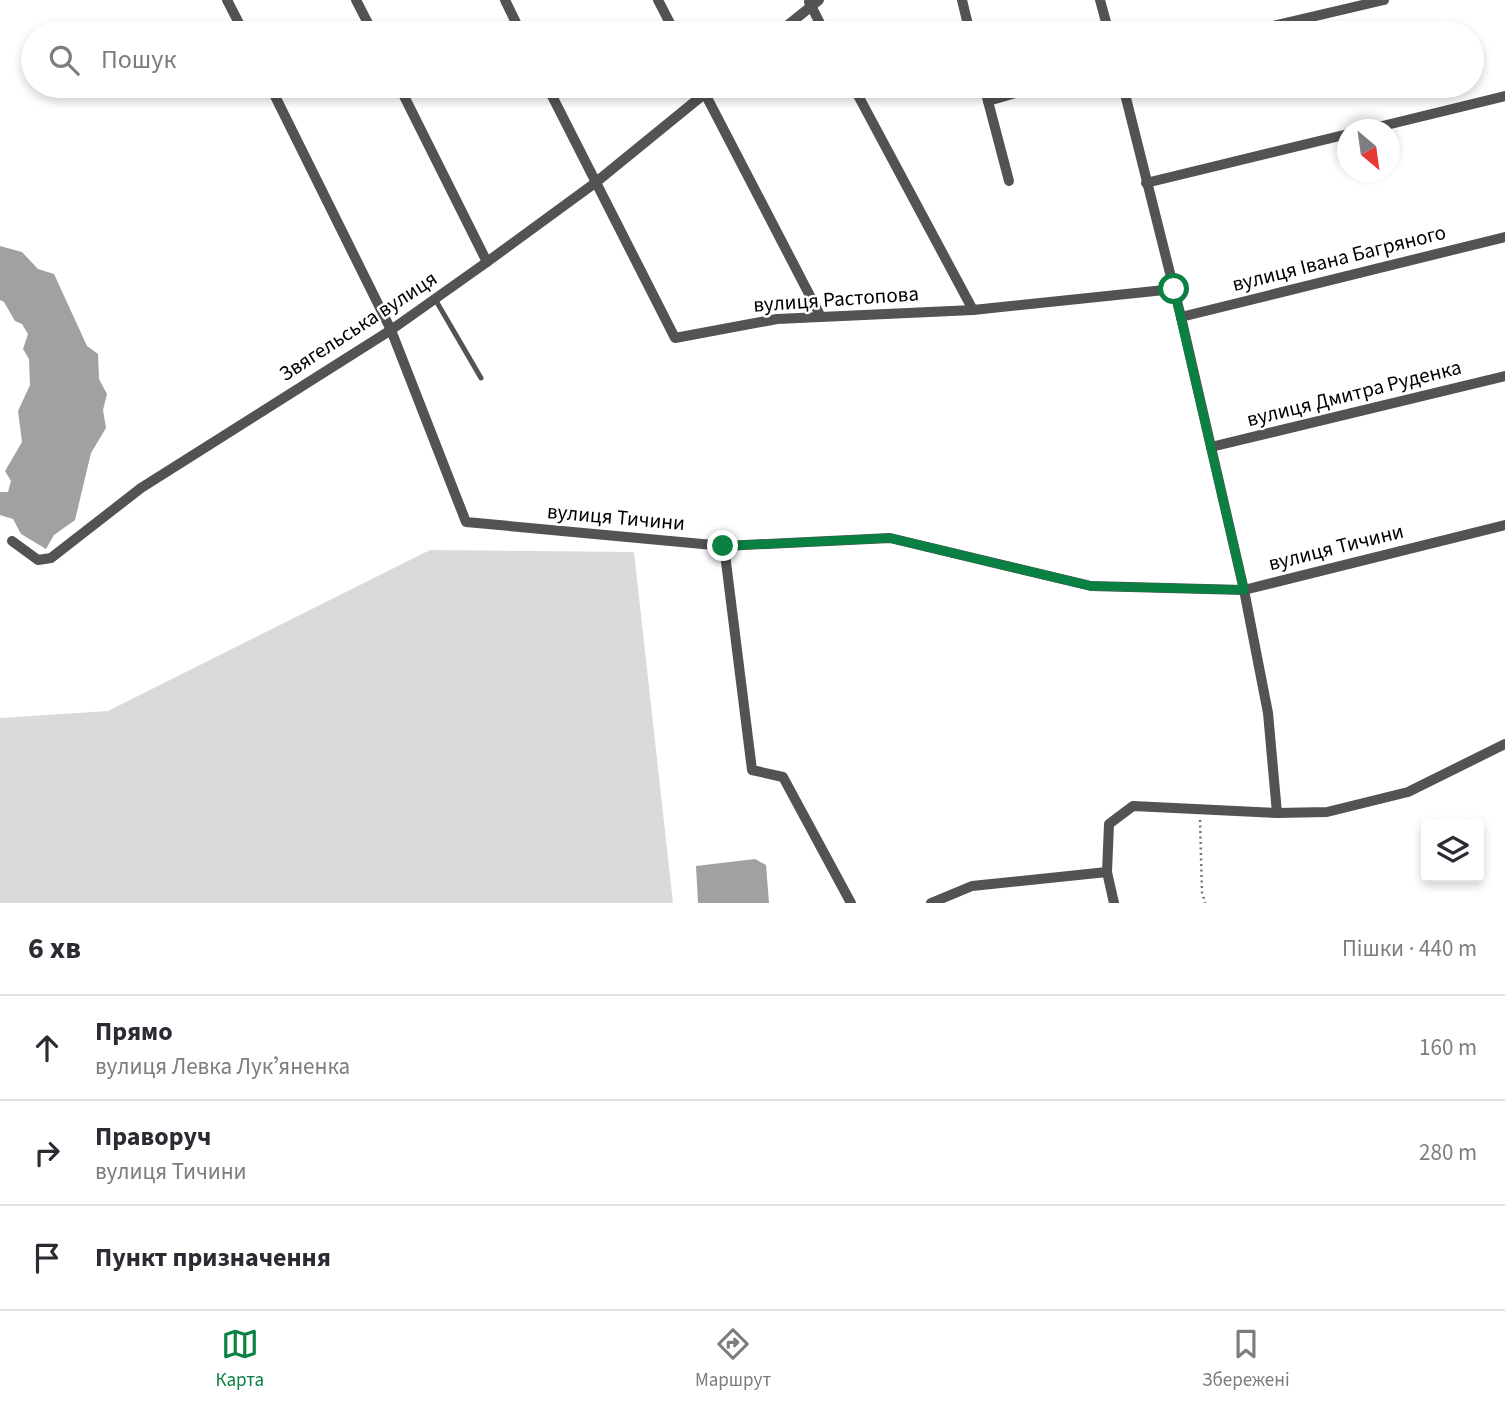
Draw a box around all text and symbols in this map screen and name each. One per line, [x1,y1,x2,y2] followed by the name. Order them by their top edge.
[21,21,1484,98] search box
[45,41,83,79] icon: search
[101,41,176,78] text: Пошук
[1337,119,1400,182] north arrow
[1229,217,1449,299] street label: вулиця Івана Багряного
[273,264,443,388] street label: Звягельська вулиця
[1158,273,1189,304] route start
[752,278,920,320] street label: вулиця Растопова
[1244,352,1464,434] street label: вулиця Дмитра Руденка
[546,496,686,538] street label: вулиця Тичини
[1265,516,1407,578] street label: вулиця Тичини
[707,530,738,561] route end
[1421,819,1484,882] map controls
[1421,819,1484,882] button: layers
[28,927,81,970] text: 6 хв
[1342,932,1477,965] text: Пішки · 440 m
[95,1013,173,1050] text: Прямо
[28,1029,66,1067] icon: ahead
[1419,1031,1477,1064] text: 160 m
[95,1050,350,1083] text: вулиця Левка Лукʼяненка
[95,1118,211,1155] text: Праворуч
[28,1134,66,1172] icon: right
[1419,1136,1477,1169] text: 280 m
[95,1155,247,1188] text: вулиця Тичини
[28,1239,66,1277] icon: arrive
[95,1239,331,1276] text: Пункт призначення
[215,1325,264,1394] tab: Карта
[695,1325,771,1394] tab: Маршрут
[1202,1325,1290,1394] tab: Збережені

